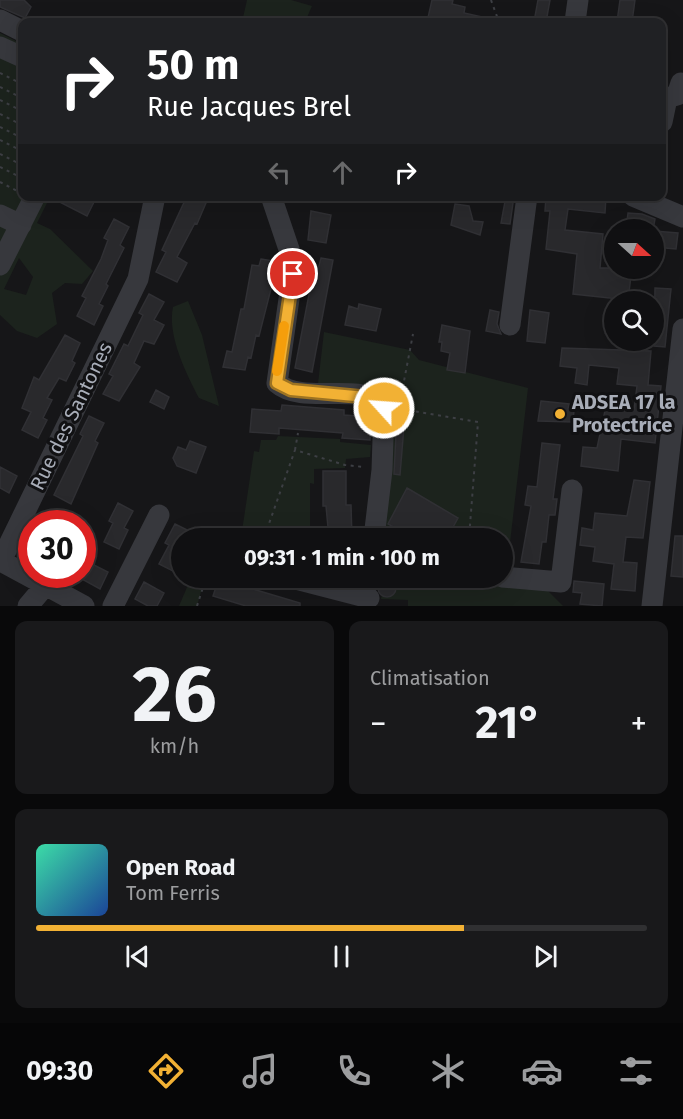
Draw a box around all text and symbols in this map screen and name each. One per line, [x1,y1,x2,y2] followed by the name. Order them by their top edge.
[147,40,240,90] text: 50 m
[48,42,126,120] icon: right
[147,91,351,123] text: Rue Jacques Brel
[263,156,296,189] icon: left
[326,156,359,189] icon: ahead
[389,156,422,189] icon: right
[604,219,664,279] north arrow
[604,219,664,351] map controls
[267,248,318,299] pin
[276,257,309,290] icon: arrive
[604,291,664,351] button: search
[25,338,117,494] street label: Rue des Santones
[352,376,416,440] position arrow
[571,390,676,437] place label: ADSEA 17 la Protectrice
[553,407,567,421] marker: ADSEA 17 la Protectrice
[18,510,96,588] speed limit sign: 30
[244,544,440,571] text: 09:31 · 1 min · 100 m
[132,648,217,742] text: 26
[370,666,490,690] text: Climatisation
[475,696,542,750] text: 21°
[370,704,387,744] text: −
[631,704,647,744] text: +
[150,734,199,758] text: km/h
[126,854,236,881] text: Open Road
[126,881,220,905] text: Tom Ferris
[121,940,154,973] icon: previous
[325,940,358,973] icon: pause
[529,940,562,973] icon: next
[145,1050,187,1092] icon: directions
[239,1050,281,1092] icon: music
[333,1050,375,1092] icon: phone
[427,1050,469,1092] icon: climate
[521,1050,563,1092] icon: car
[615,1050,657,1092] icon: filters
[26,1055,93,1087] text: 09:30

